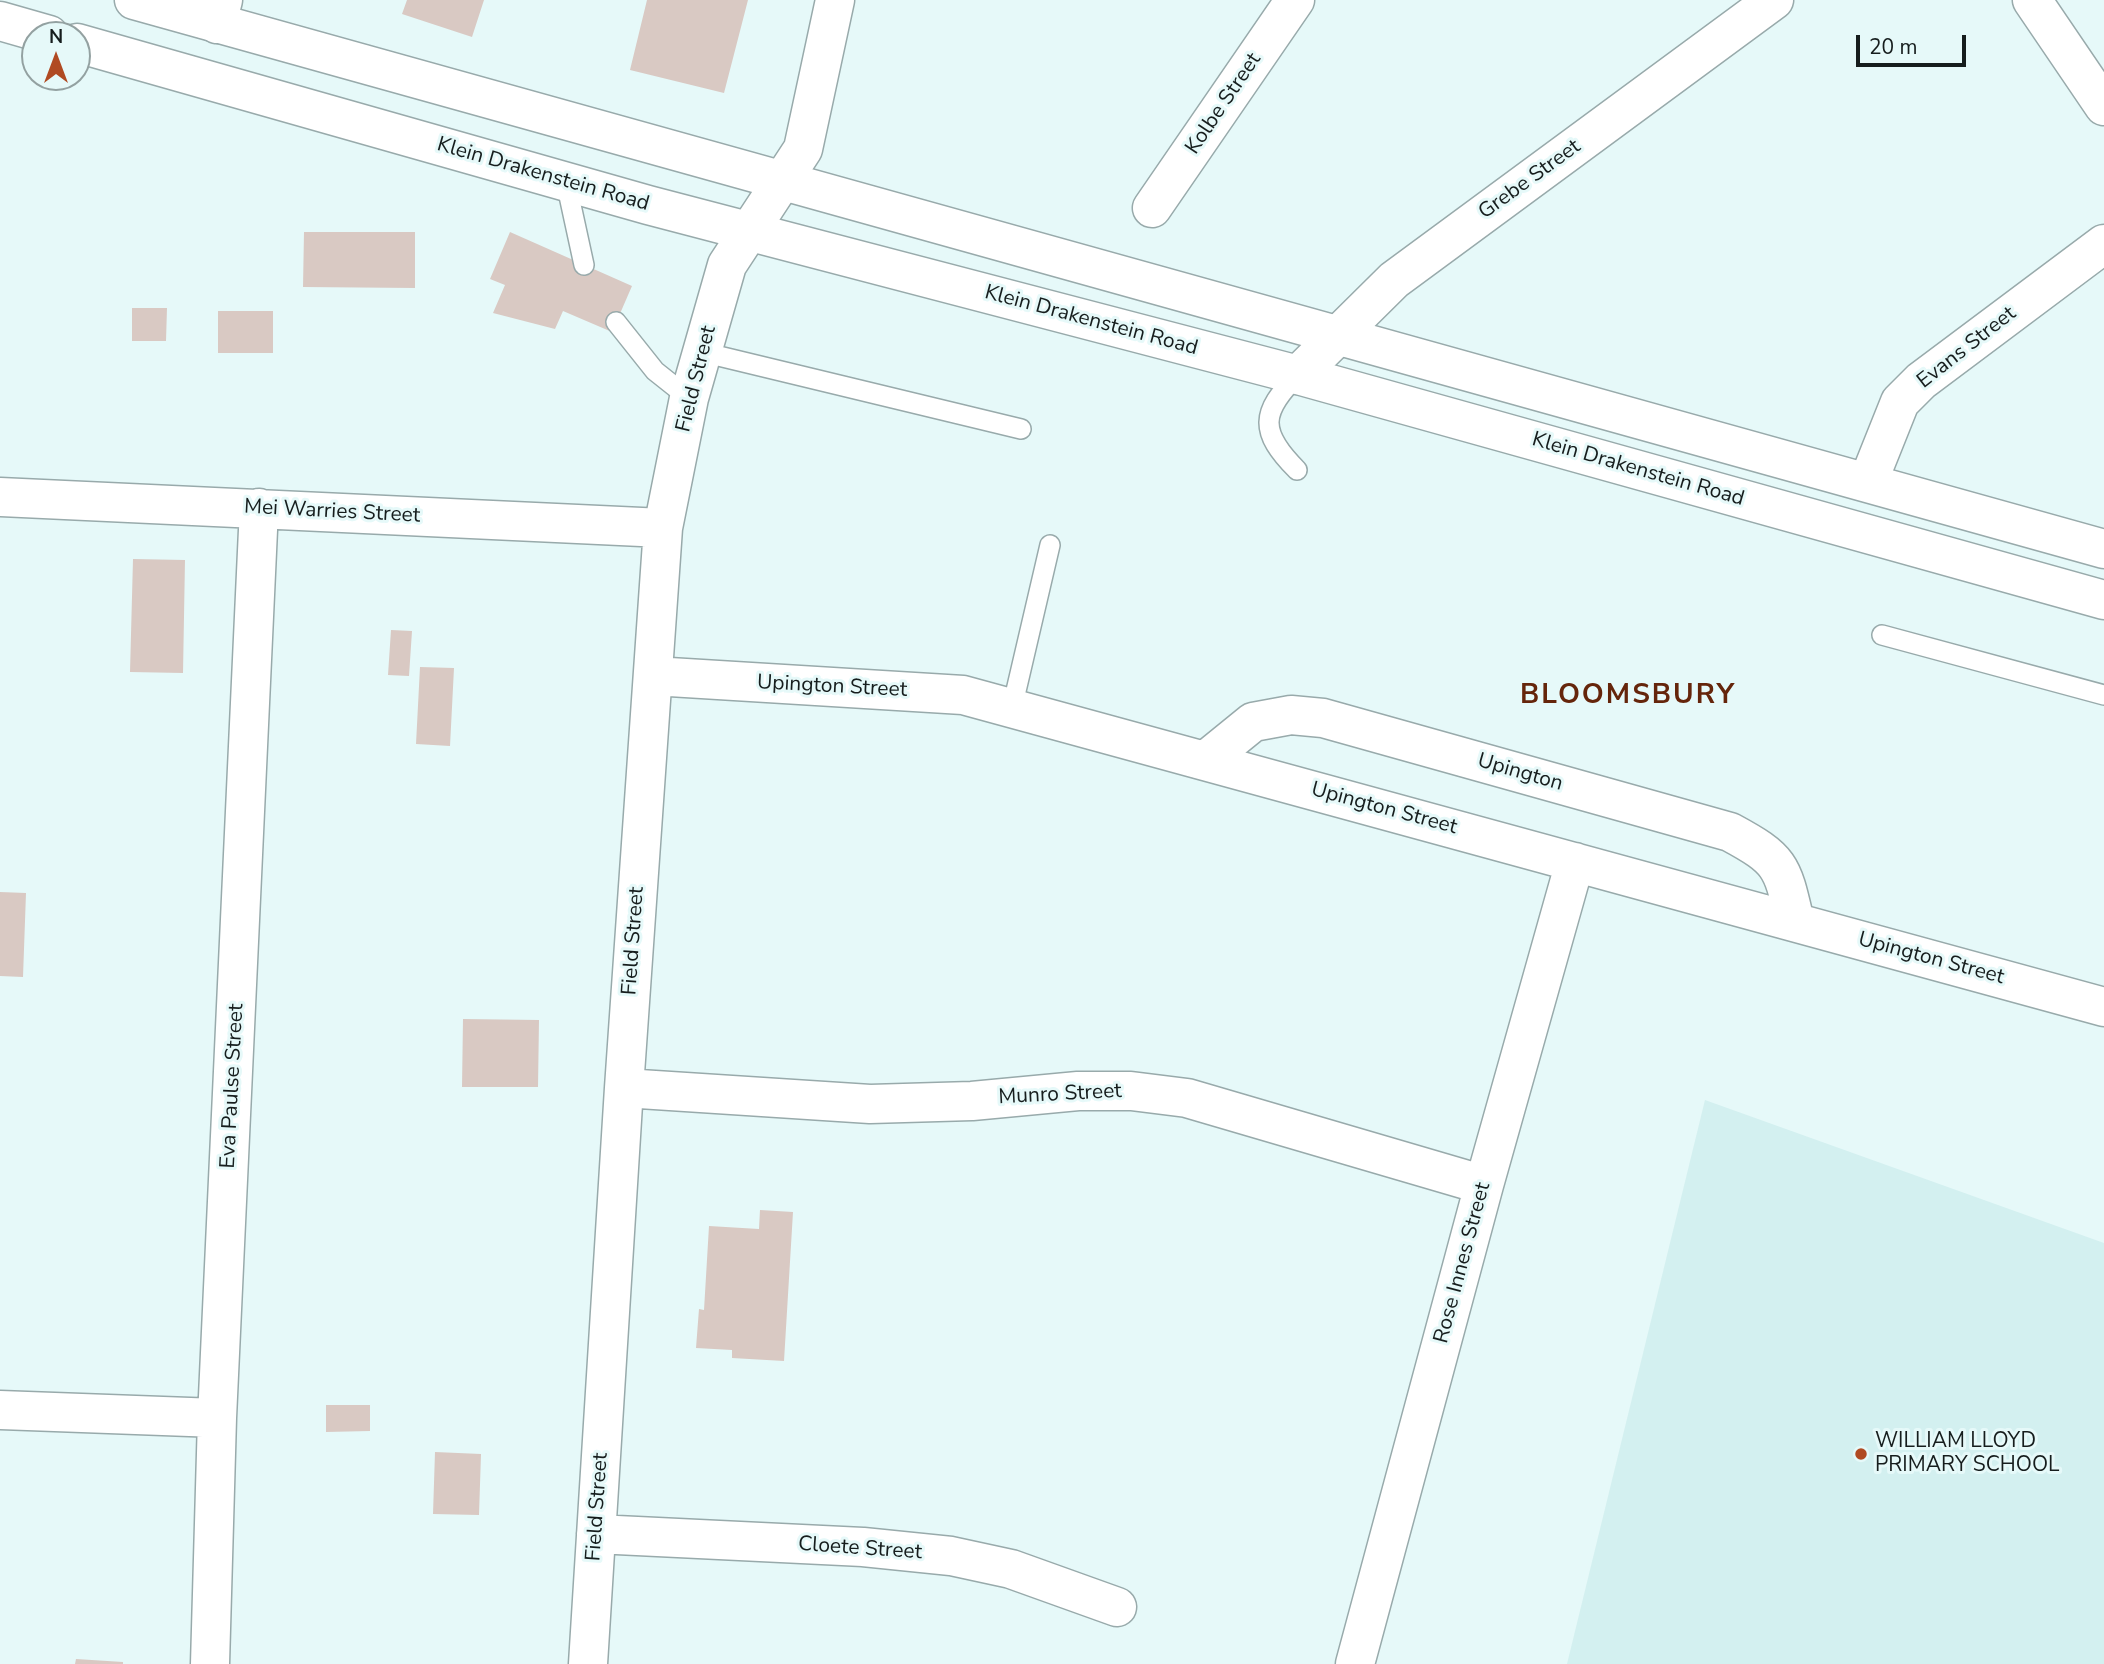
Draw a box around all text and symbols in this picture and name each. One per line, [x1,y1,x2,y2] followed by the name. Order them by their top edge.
[21,21,91,91] north arrow
[1859,21,1969,65] scale bar
[49,24,63,50] text: N
[1869,33,1918,61] text: 20 m
[1181,49,1267,159] street label: Kolbe Street
[434,133,652,217] street label: Klein Drakenstein Road
[1474,135,1586,225] street label: Grebe Street
[982,280,1200,362] street label: Klein Drakenstein Road
[1913,302,2021,394] street label: Evans Street
[672,323,722,435] street label: Field Street
[1529,428,1747,512] street label: Klein Drakenstein Road
[243,495,421,529] street label: Mei Warries Street
[756,670,908,704] street label: Upington Street
[1521,679,1735,713] district label: BLOOMSBURY
[1474,749,1566,797] street label: Upington
[1308,777,1460,841] street label: Upington Street
[618,886,650,996] street label: Field Street
[1855,927,2007,991] street label: Upington Street
[216,1003,250,1169] street label: Eva Paulse Street
[998,1079,1122,1111] street label: Munro Street
[1429,1180,1497,1346] street label: Rose Innes Street
[1875,1429,2059,1479] place label: WILLIAM LLOYD PRIMARY SCHOOL
[1853,1446,1869,1462] marker: WILLIAM LLOYD PRIMARY SCHOOL
[582,1452,614,1562] street label: Field Street
[797,1532,923,1566] street label: Cloete Street

